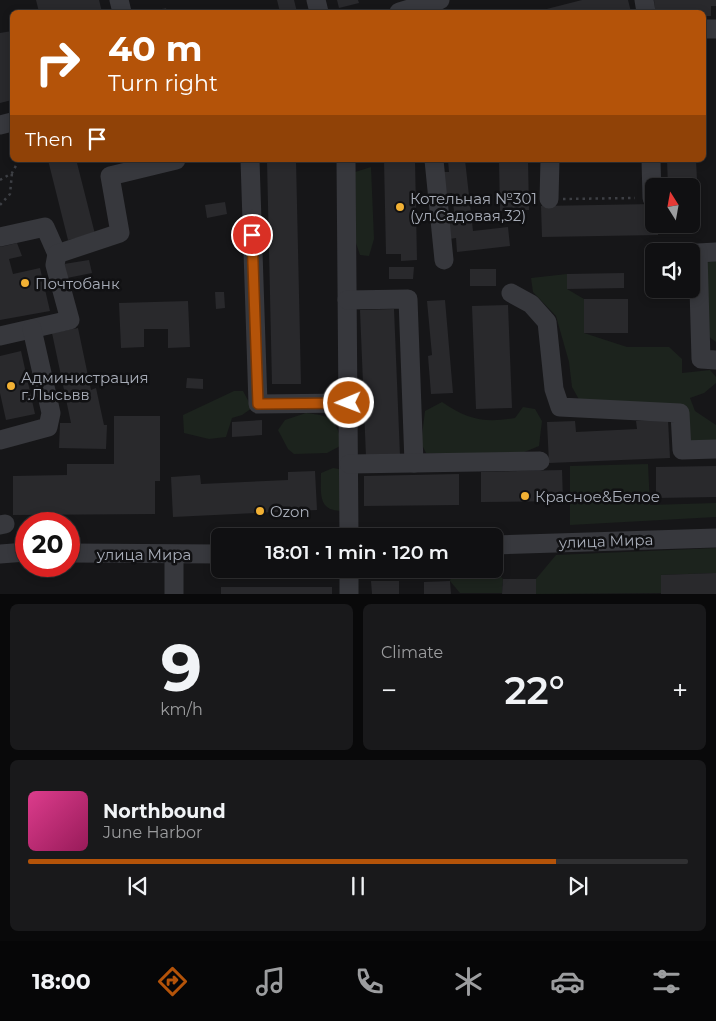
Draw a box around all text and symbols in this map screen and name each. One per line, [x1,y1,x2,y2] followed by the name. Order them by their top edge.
[108,27,203,70] text: 40 m
[25,30,90,95] icon: right
[108,70,218,97] text: Turn right
[83,125,111,153] icon: arrive
[25,128,73,151] text: Then
[645,178,700,232] north arrow
[645,178,700,298] map controls
[410,189,537,225] place label: Котельная №301 (ул.Садовая,32)
[394,201,406,213] marker: Котельная №301 (ул.Садовая,32)
[231,214,273,256] pin
[238,221,266,249] icon: arrive
[645,243,700,298] button: sound
[35,274,120,293] place label: Почтобанк
[19,277,31,289] marker: Почтобанк
[21,368,149,404] place label: Администрация г.Лысьвв
[322,376,374,428] position arrow
[5,380,17,392] marker: Администрация г.Лысьвв
[535,487,660,506] place label: Красное&Белое
[519,490,531,502] marker: Красное&Белое
[270,502,310,521] place label: Ozon
[254,505,266,517] marker: Ozon
[15,512,80,577] speed limit sign: 20
[557,530,654,552] street label: улица Мира
[265,541,449,564] text: 18:01 · 1 min · 120 m
[96,545,191,564] street label: улица Мира
[161,628,202,707] text: 9
[381,643,443,662] text: Climate
[504,667,565,714] text: 22°
[381,673,397,707] text: −
[672,673,688,707] text: +
[160,700,203,719] text: km/h
[103,800,226,823] text: Northbound
[103,823,202,842] text: June Harbor
[124,872,152,900] icon: previous
[344,872,372,900] icon: pause
[564,872,592,900] icon: next
[155,964,190,999] icon: directions
[253,964,288,999] icon: music
[352,964,387,999] icon: phone
[451,964,486,999] icon: climate
[550,964,585,999] icon: car
[649,964,684,999] icon: filters
[32,968,91,995] text: 18:00

